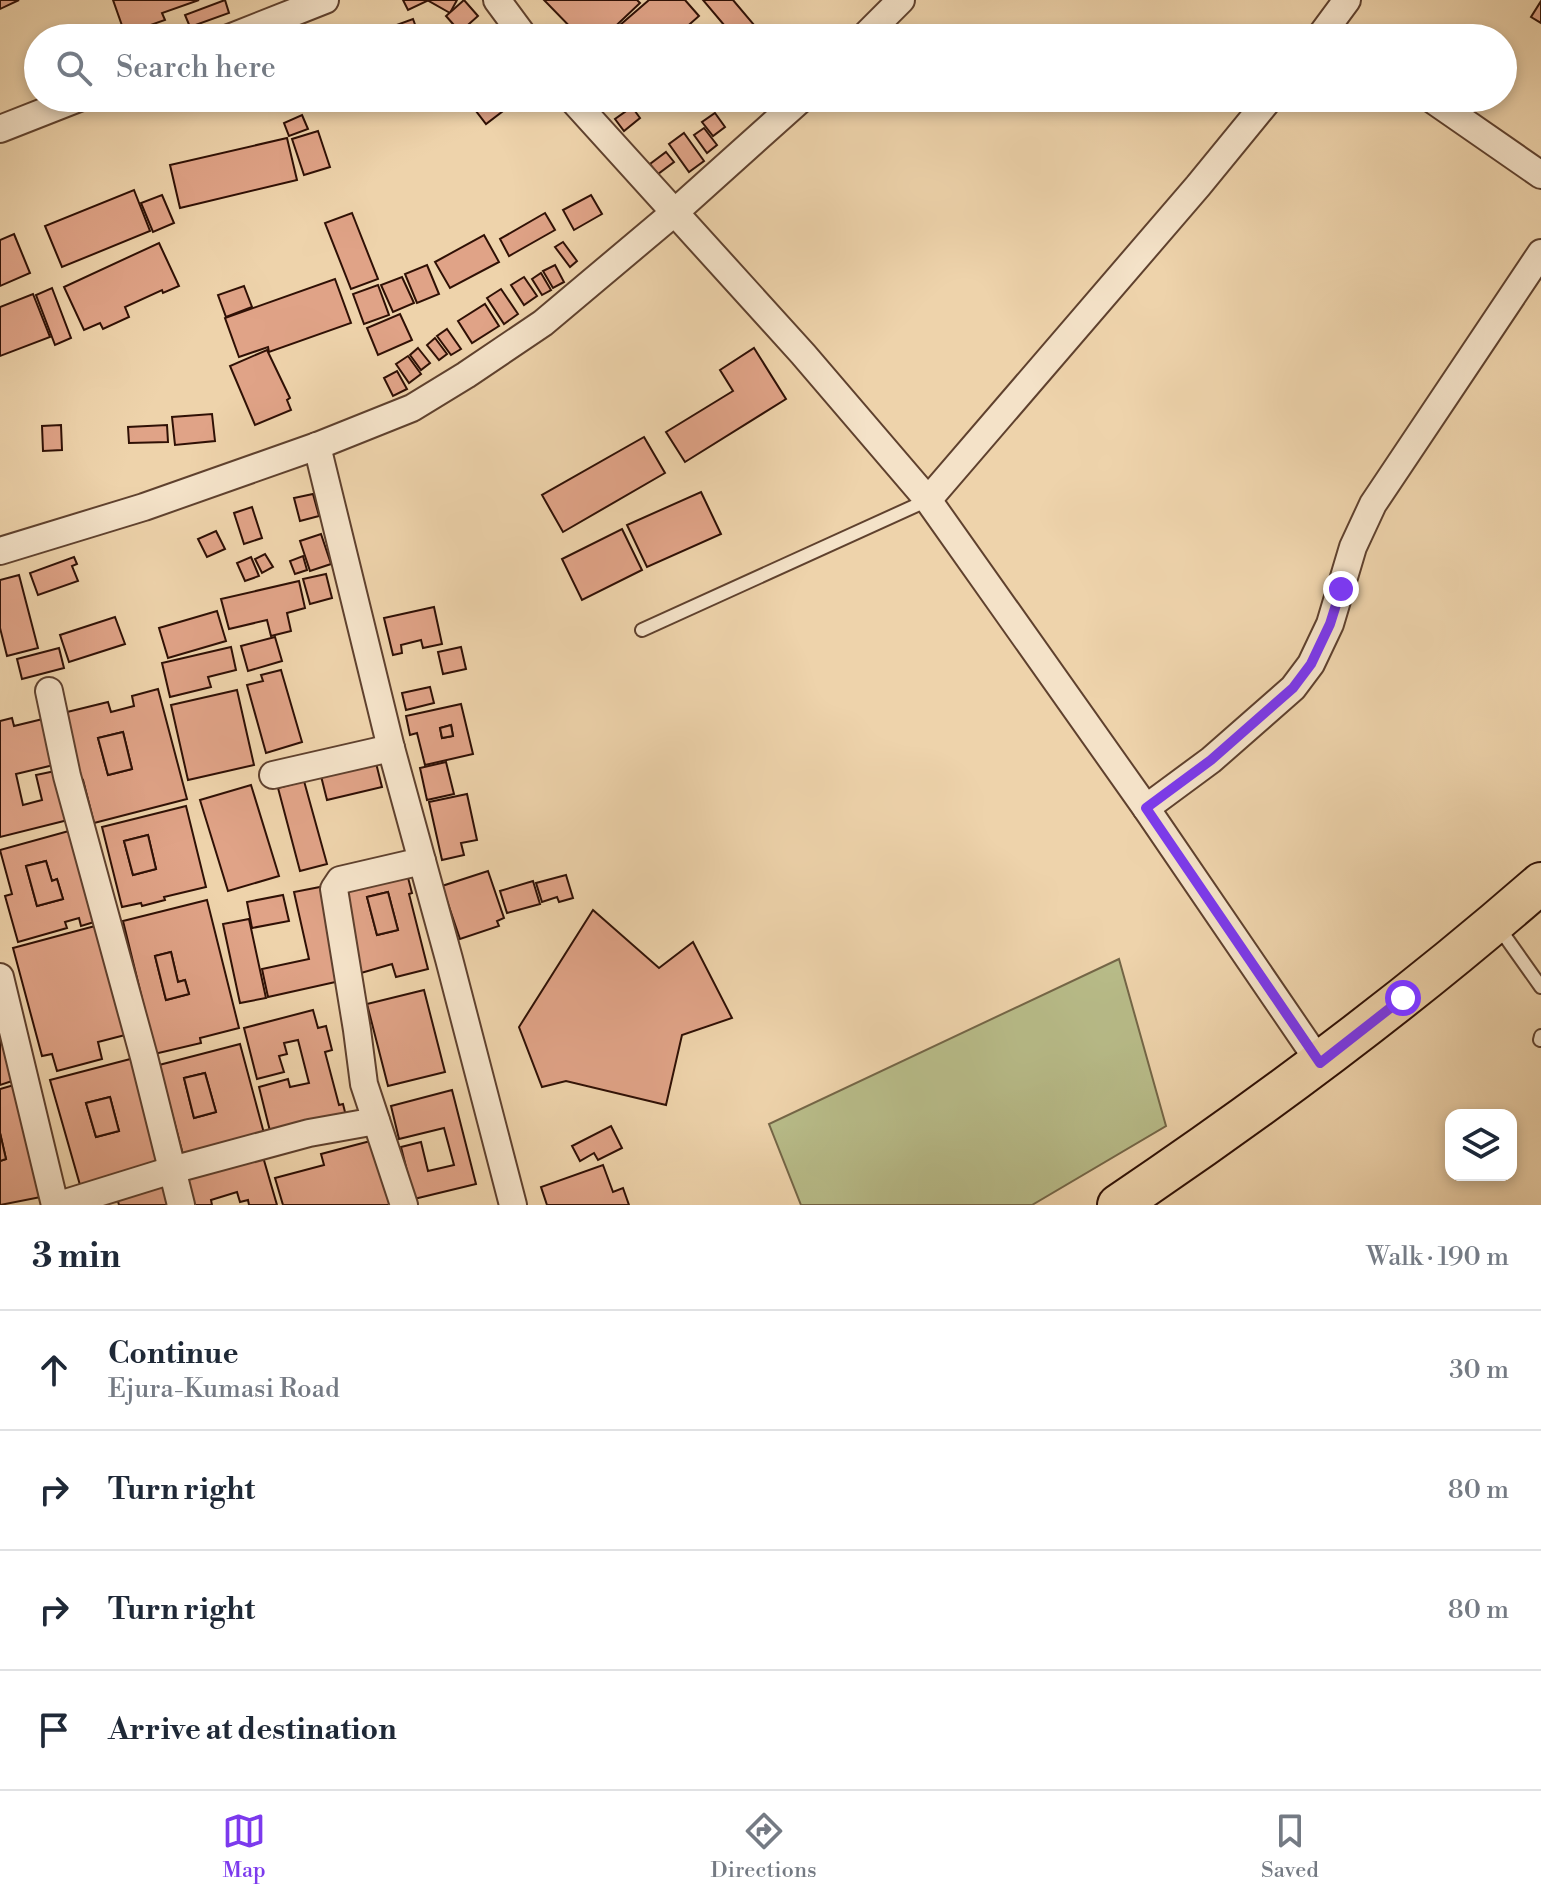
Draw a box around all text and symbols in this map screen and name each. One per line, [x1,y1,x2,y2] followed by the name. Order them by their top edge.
[24,24,1517,112] search box
[52,46,96,90] icon: search
[116,49,276,87] text: Search here
[1323,571,1359,607] route end
[1385,980,1421,1016] route start
[1445,1109,1517,1181] map controls
[1445,1109,1517,1181] button: layers
[32,1236,121,1278] text: 3 min
[1366,1241,1509,1273] text: Walk · 190 m
[108,1335,239,1373] text: Continue
[32,1348,76,1392] icon: ahead
[1449,1354,1509,1386] text: 30 m
[108,1373,340,1405] text: Ejura-Kumasi Road
[32,1468,76,1512] icon: right
[108,1471,255,1509] text: Turn right
[1448,1474,1509,1506] text: 80 m
[32,1588,76,1632] icon: right
[108,1591,255,1629] text: Turn right
[1448,1594,1509,1626] text: 80 m
[32,1708,76,1752] icon: arrive
[108,1711,397,1749] text: Arrive at destination
[222,1809,266,1884] tab: Map
[711,1809,817,1884] tab: Directions
[1261,1809,1319,1884] tab: Saved

